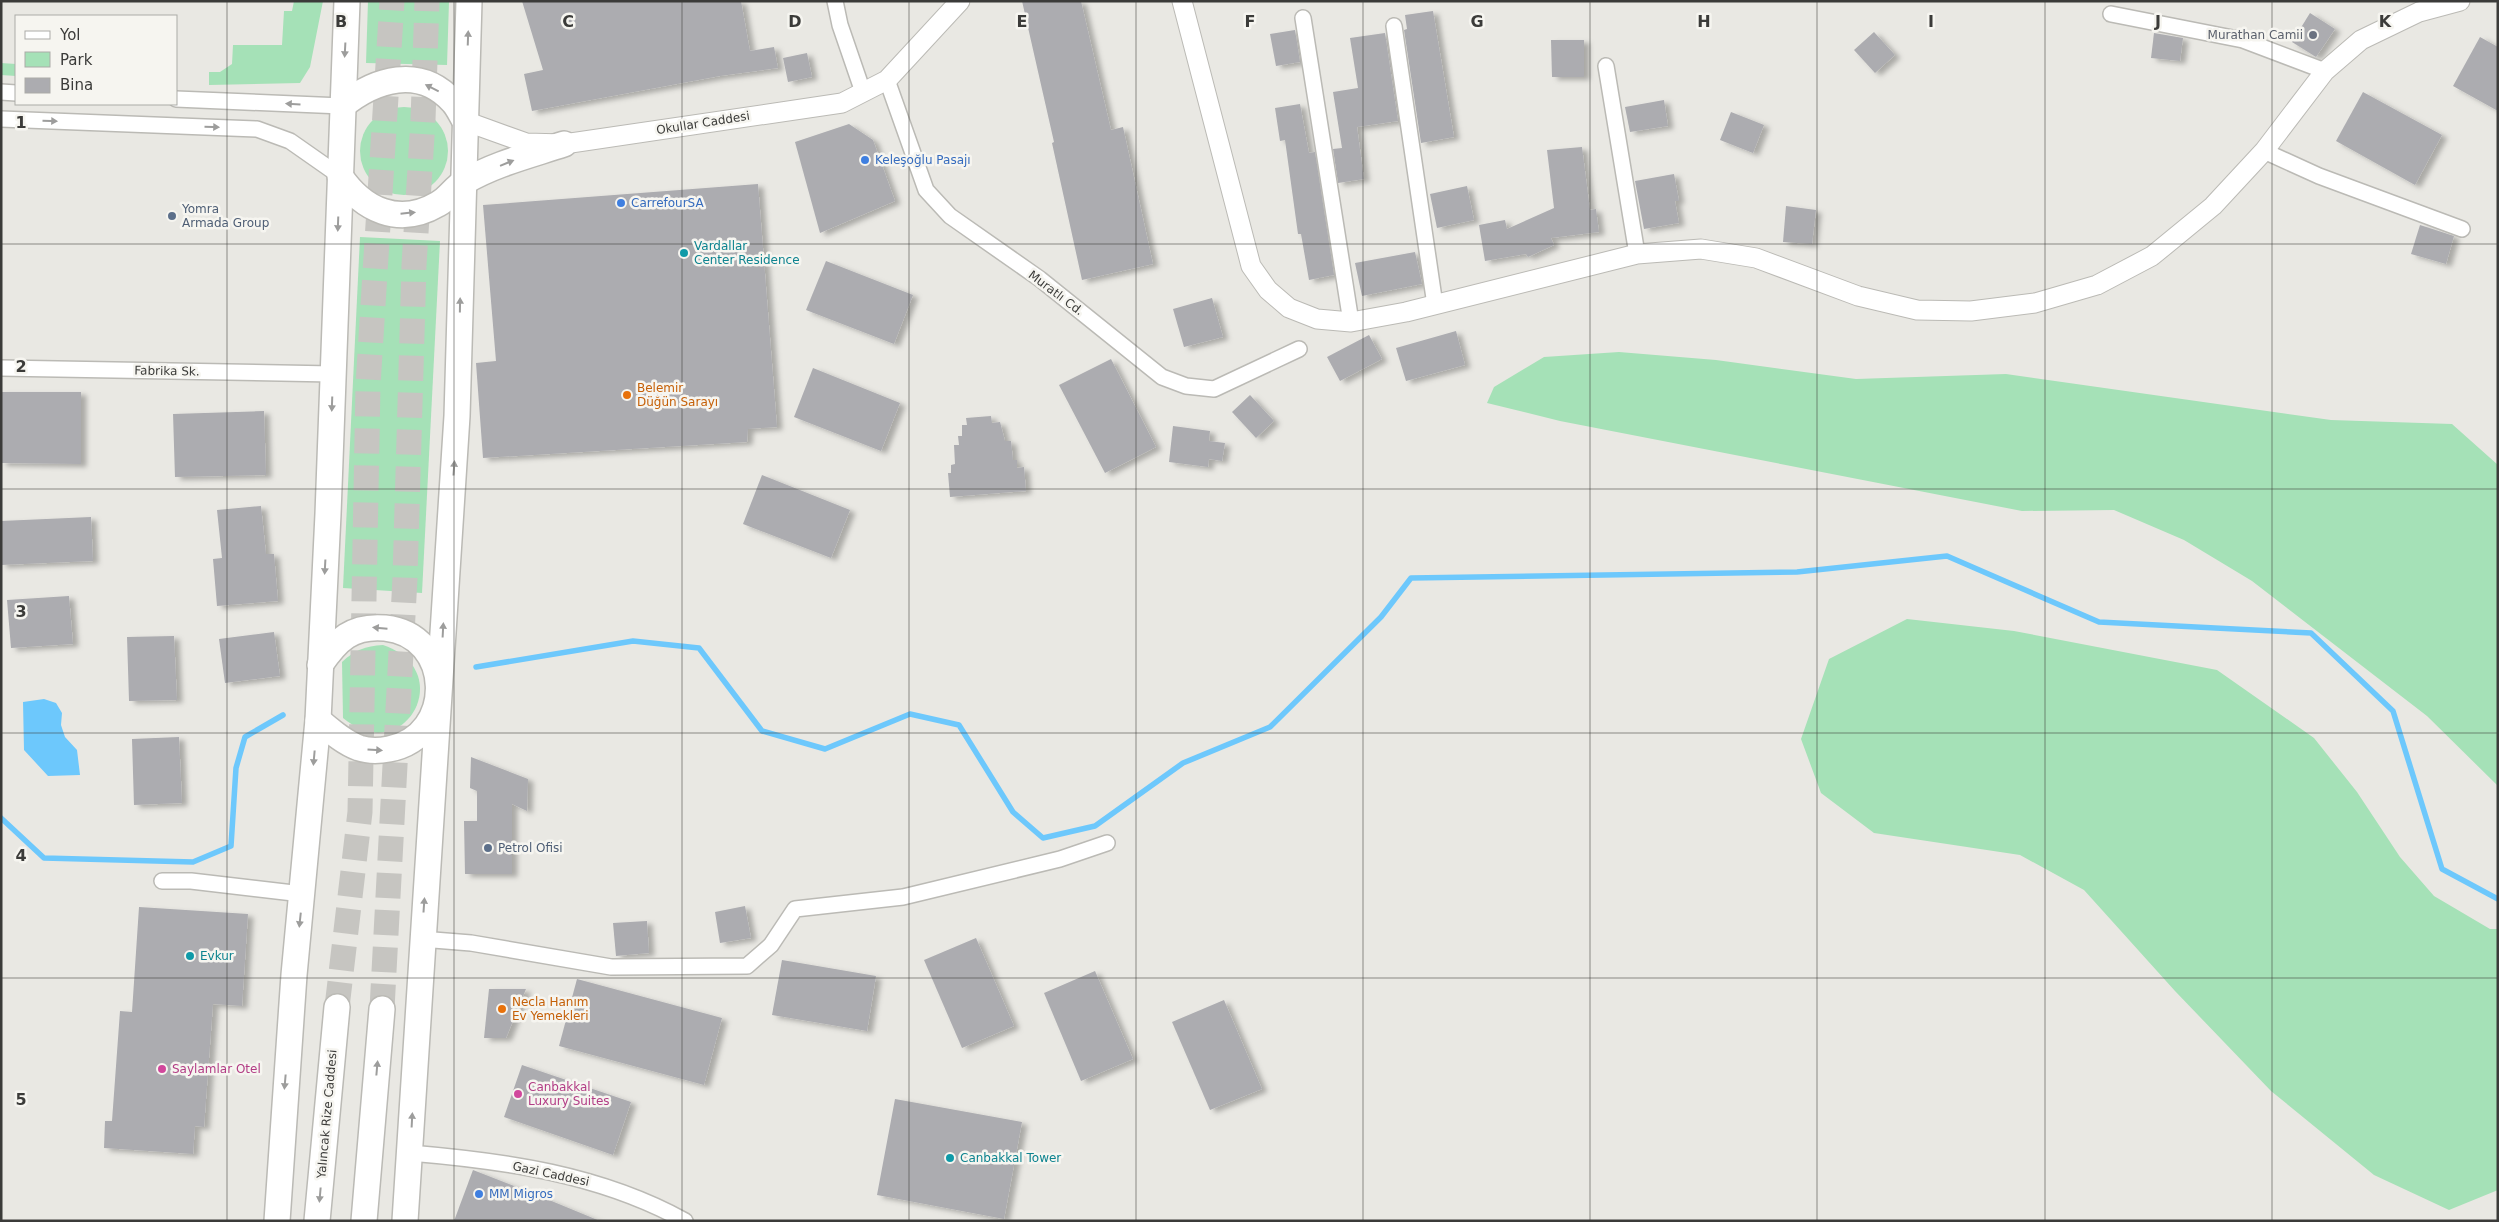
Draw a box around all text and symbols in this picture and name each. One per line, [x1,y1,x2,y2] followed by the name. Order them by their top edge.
[335,12,347,31] text: B
[562,12,574,31] text: C
[788,12,802,31] text: D
[1017,12,1027,31] text: E
[1245,12,1255,31] text: F
[1470,12,1484,31] text: G
[1697,12,1711,31] text: H
[1928,12,1934,31] text: I
[2154,12,2161,31] text: J
[2379,12,2392,31] text: K
[15,15,178,105] legend
[59,26,81,44] text: Yol
[2208,28,2303,42] place label: Murathan Camii
[464,29,472,45] one-way arrow
[2307,29,2319,41] marker: Murathan Camii
[340,42,348,58] one-way arrow
[60,51,93,69] text: Park
[60,76,93,94] text: Bina
[424,83,439,92] one-way arrow
[285,99,301,107] one-way arrow
[655,109,751,137] street label: Okullar Caddesi
[15,113,27,132] text: 1
[42,117,58,125] one-way arrow
[205,123,221,131] one-way arrow
[875,153,971,167] place label: Keleşoğlu Pasajı
[859,154,871,166] marker: Keleşoğlu Pasajı
[500,159,515,166] one-way arrow
[631,196,704,210] place label: CarrefourSA
[615,197,627,209] marker: CarrefourSA
[181,202,269,230] place label: Yomra Armada Group
[401,209,417,217] one-way arrow
[166,210,178,222] marker: Yomra Armada Group
[334,217,342,233] one-way arrow
[694,239,800,267] place label: Vardallar Center Residence
[678,247,690,259] marker: Vardallar Center Residence
[1026,268,1086,318] street label: Muratlı Cd.
[456,297,464,313] one-way arrow
[15,357,27,376] text: 2
[134,363,200,379] street label: Fabrika Sk.
[637,381,718,409] place label: Belemir Düğün Sarayı
[621,389,633,401] marker: Belemir Düğün Sarayı
[328,397,336,413] one-way arrow
[450,459,458,475] one-way arrow
[320,559,328,575] one-way arrow
[15,602,27,621] text: 3
[440,622,448,638] one-way arrow
[372,623,388,631] one-way arrow
[367,746,383,754] one-way arrow
[310,750,318,766] one-way arrow
[498,841,563,855] place label: Petrol Ofisi
[482,842,494,854] marker: Petrol Ofisi
[15,846,27,865] text: 4
[420,897,428,913] one-way arrow
[296,912,304,928] one-way arrow
[200,949,234,963] place label: Evkur
[184,950,196,962] marker: Evkur
[512,995,589,1023] place label: Necla Hanım Ev Yemekleri
[496,1003,508,1015] marker: Necla Hanım Ev Yemekleri
[314,1049,340,1180] street label: Yalıncak Rize Caddesi
[373,1059,381,1075] one-way arrow
[172,1062,261,1076] place label: Saylamlar Otel
[156,1063,168,1075] marker: Saylamlar Otel
[281,1074,289,1090] one-way arrow
[528,1080,610,1108] place label: Canbakkal Luxury Suites
[512,1088,524,1100] marker: Canbakkal Luxury Suites
[15,1090,27,1109] text: 5
[408,1111,416,1127] one-way arrow
[960,1151,1061,1165] place label: Canbakkal Tower
[944,1152,956,1164] marker: Canbakkal Tower
[511,1159,591,1189] street label: Gazi Caddesi
[489,1187,553,1201] place label: MM Migros
[315,1188,323,1204] one-way arrow
[473,1188,485,1200] marker: MM Migros

